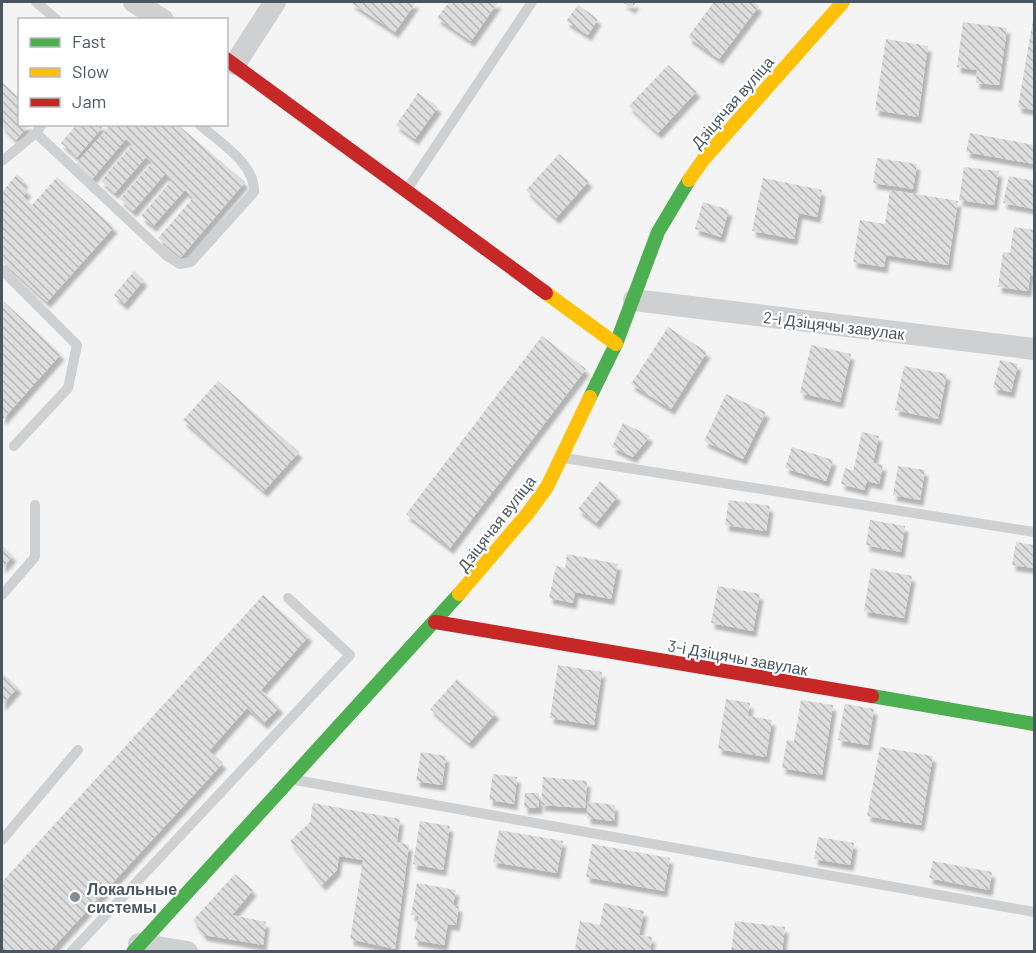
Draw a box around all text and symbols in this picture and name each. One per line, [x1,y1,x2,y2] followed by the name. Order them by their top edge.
[18,18,228,126] legend
[72,30,106,52] text: Fast
[687,52,777,152] street label: Дзіцячая вуліца
[72,60,109,82] text: Slow
[72,90,106,112] text: Jam
[762,307,907,343] street label: 2-і Дзіцячы завулак
[453,471,539,575] street label: Дзіцячая вуліца
[667,635,810,679] street label: 3-і Дзіцячы завулак
[87,879,177,916] place label: Локальные системы
[68,890,82,904] marker: Локальные системы

